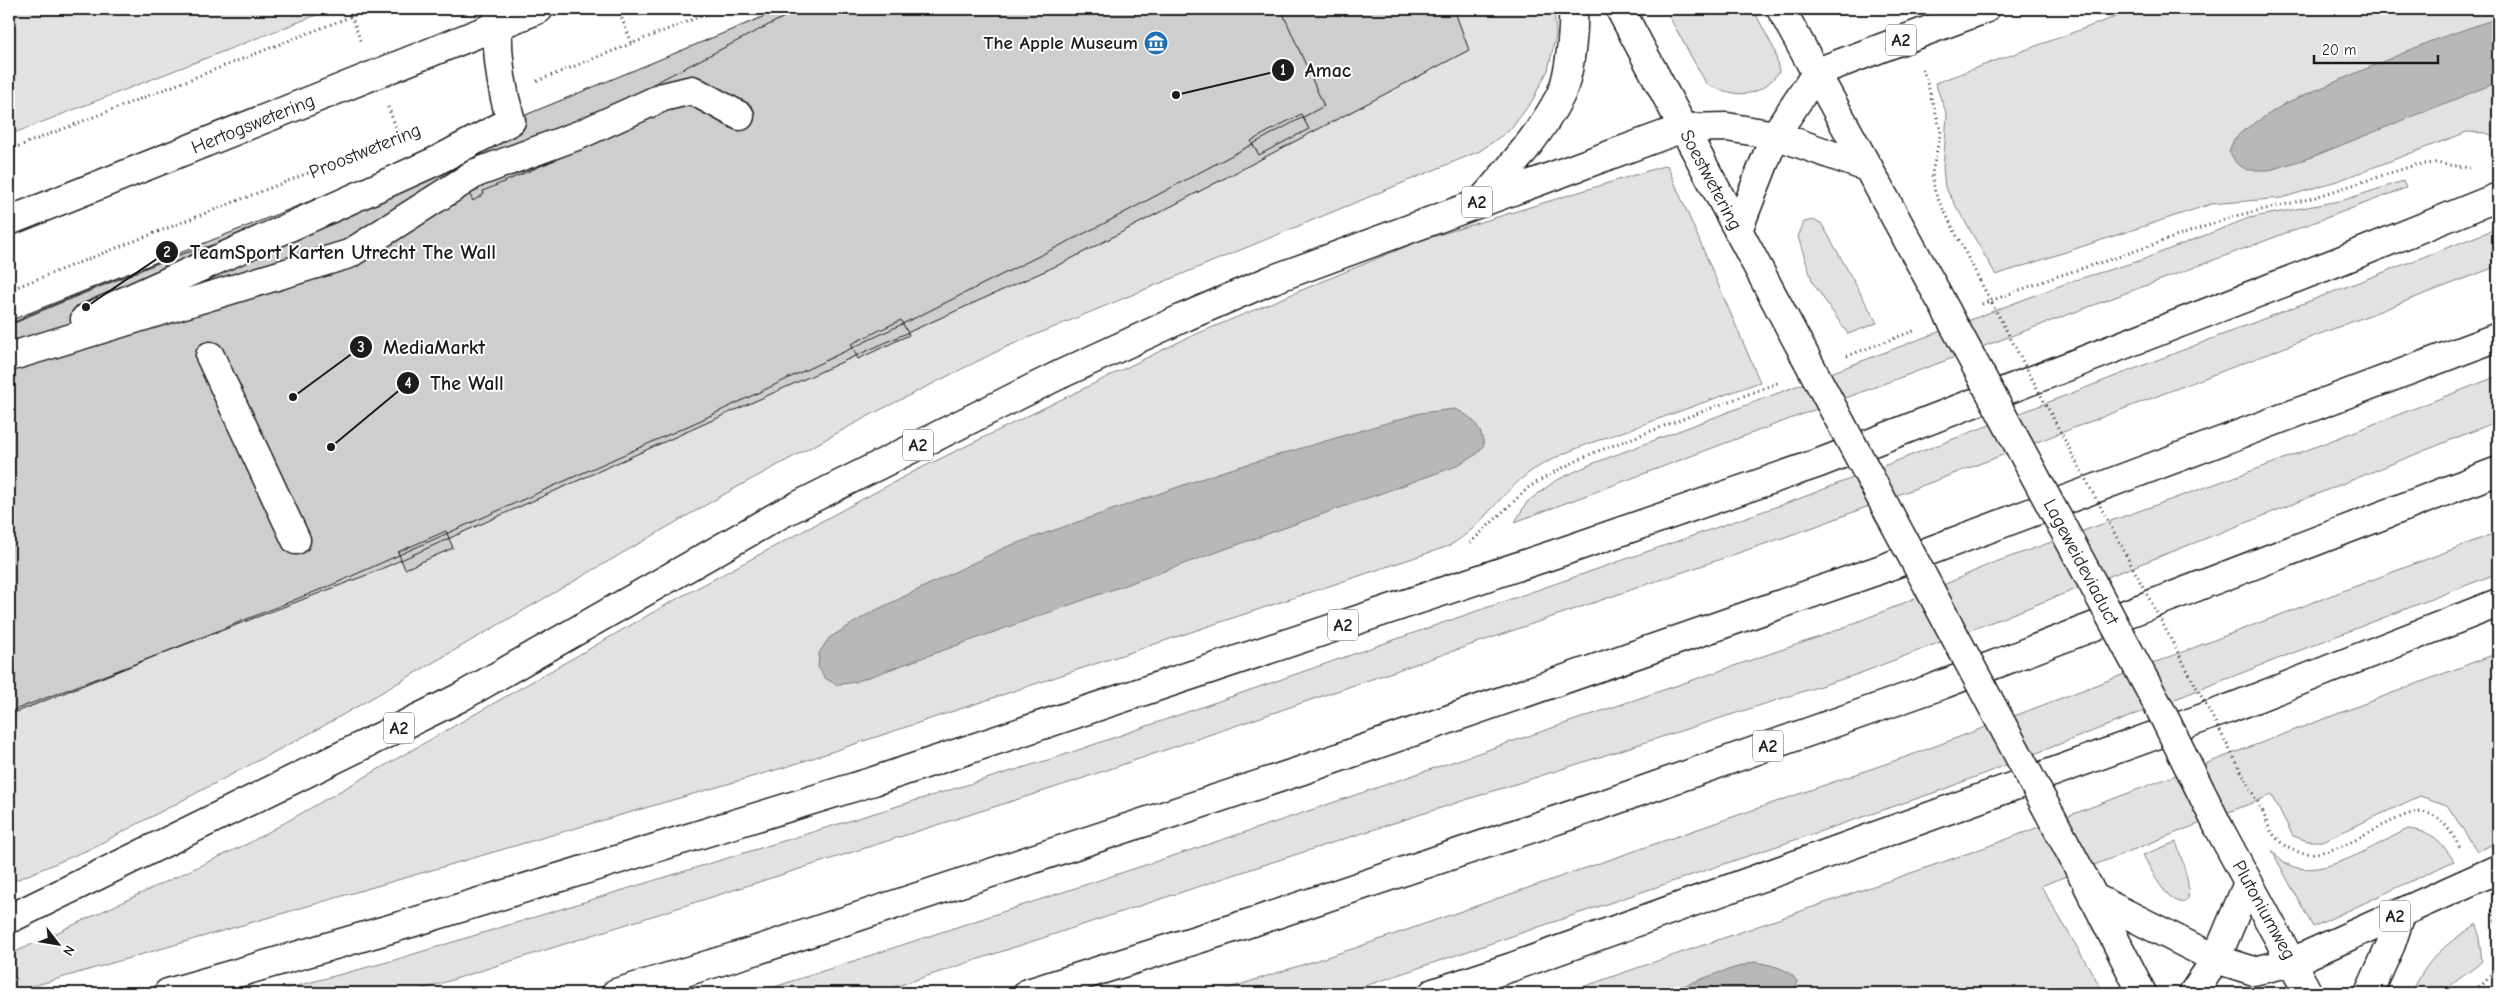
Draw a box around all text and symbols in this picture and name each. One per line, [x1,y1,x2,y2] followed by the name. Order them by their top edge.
[1886,24,1916,56] road number: A2
[1143,30,1169,56] museum icon: The Apple Museum
[984,32,1138,54] place label: The Apple Museum
[2314,32,2438,64] scale bar
[2322,41,2356,59] text: 20 m
[1270,53,1362,88] callout: Amac
[1305,59,1352,82] text: Amac
[1280,61,1286,79] text: 1
[188,89,318,159] street label: Hertogswetering
[306,119,424,183] street label: Proostwetering
[1675,126,1747,234] street label: Soestwetering
[1462,186,1492,218] road number: A2
[155,234,506,269] callout: TeamSport Karten Utrecht The Wall
[190,241,496,264] text: TeamSport Karten Utrecht The Wall
[163,243,171,261] text: 2
[348,330,495,365] callout: MediaMarkt
[383,336,485,359] text: MediaMarkt
[357,338,365,356] text: 3
[395,365,514,400] callout: The Wall
[430,372,504,395] text: The Wall
[404,374,412,392] text: 4
[903,430,933,460] road number: A2
[2039,495,2124,629] street label: Lageweideviaduct
[1328,610,1358,640] road number: A2
[384,712,414,744] road number: A2
[1753,730,1783,761] road number: A2
[2228,856,2300,964] street label: Plutoniumweg
[2380,900,2410,931] road number: A2
[32,920,82,970] north arrow
[59,942,78,959] text: N

